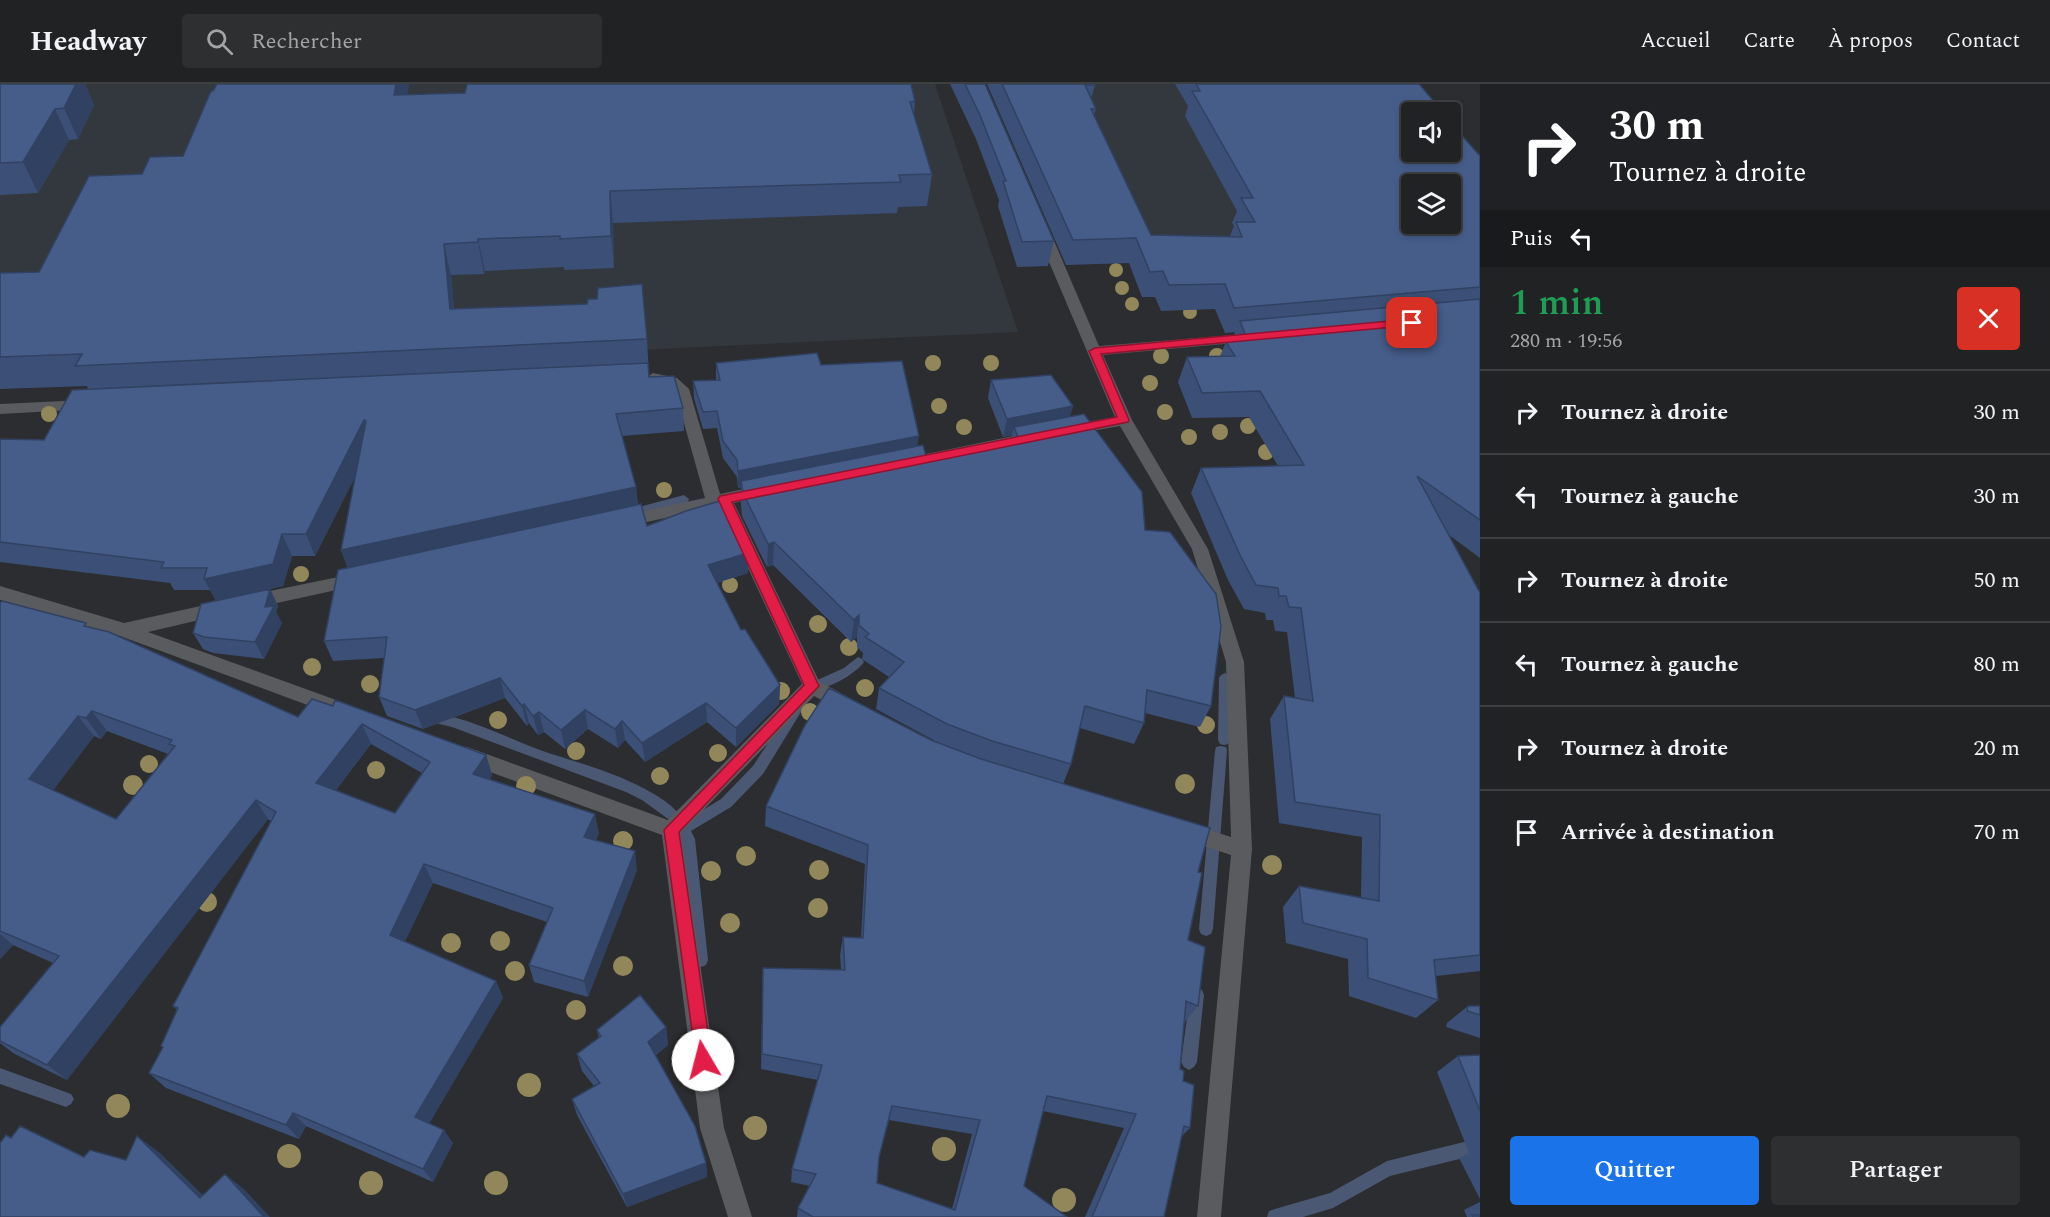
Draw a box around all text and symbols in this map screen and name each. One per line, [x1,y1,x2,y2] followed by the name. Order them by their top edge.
[182,14,602,68] search box
[30,20,146,63] text: Headway
[203,25,236,58] icon: search
[251,25,362,58] text: Rechercher
[1640,25,1711,57] text: Accueil
[1744,25,1795,57] text: Carte
[1828,25,1913,57] text: À propos
[1946,25,2020,57] text: Contact
[1609,95,1704,158] text: 30 m
[1401,102,1461,234] map controls
[1401,102,1461,162] button: sound
[1510,108,1588,186] icon: right
[1609,152,1806,194] text: Tournez à droite
[1401,174,1461,234] button: layers
[1510,222,1553,255] text: Puis
[1565,222,1598,255] icon: left
[1510,276,1603,331] text: 1 min
[1957,287,2020,350] button: close
[1386,297,1437,348] pin
[1395,306,1428,339] icon: arrive
[1510,326,1622,356] text: 280 m · 19:56
[1510,396,1543,429] icon: right
[1561,396,1728,429] text: Tournez à droite
[1974,396,2020,429] text: 30 m
[1510,480,1543,513] icon: left
[1561,480,1739,513] text: Tournez à gauche
[1974,480,2020,513] text: 30 m
[1510,564,1543,597] icon: right
[1561,564,1728,597] text: Tournez à droite
[1974,564,2020,597] text: 50 m
[1510,648,1543,681] icon: left
[1561,648,1739,681] text: Tournez à gauche
[1974,648,2020,681] text: 80 m
[1510,732,1543,765] icon: right
[1561,732,1728,765] text: Tournez à droite
[1974,732,2020,765] text: 20 m
[1510,816,1543,849] icon: arrive
[1561,816,1775,849] text: Arrivée à destination
[1974,816,2020,849] text: 70 m
[671,1028,735,1092] position arrow
[1510,1136,1759,1205] button: Quitter
[1771,1136,2020,1205] button: Partager

